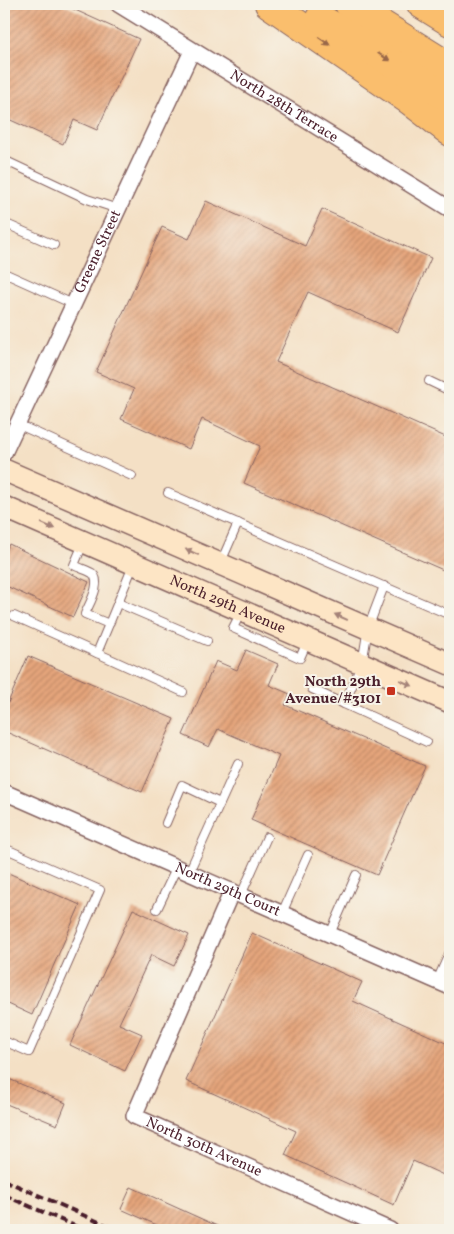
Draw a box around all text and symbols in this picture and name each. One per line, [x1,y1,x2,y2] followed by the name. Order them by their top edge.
[317,36,331,46] one-way arrow
[377,53,390,62] one-way arrow
[226,65,342,148] street label: North 28th Terrace
[69,207,127,297] street label: Greene Street
[41,523,55,531] one-way arrow
[185,547,199,555] one-way arrow
[166,570,289,639] street label: North 29th Avenue
[334,612,348,620] one-way arrow
[285,672,381,710] place label: North 29th Avenue/#3101
[399,679,413,687] one-way arrow
[385,685,397,697] marker: North 29th Avenue/#3101
[171,857,284,922] street label: North 29th Court
[142,1112,266,1182] street label: North 30th Avenue

